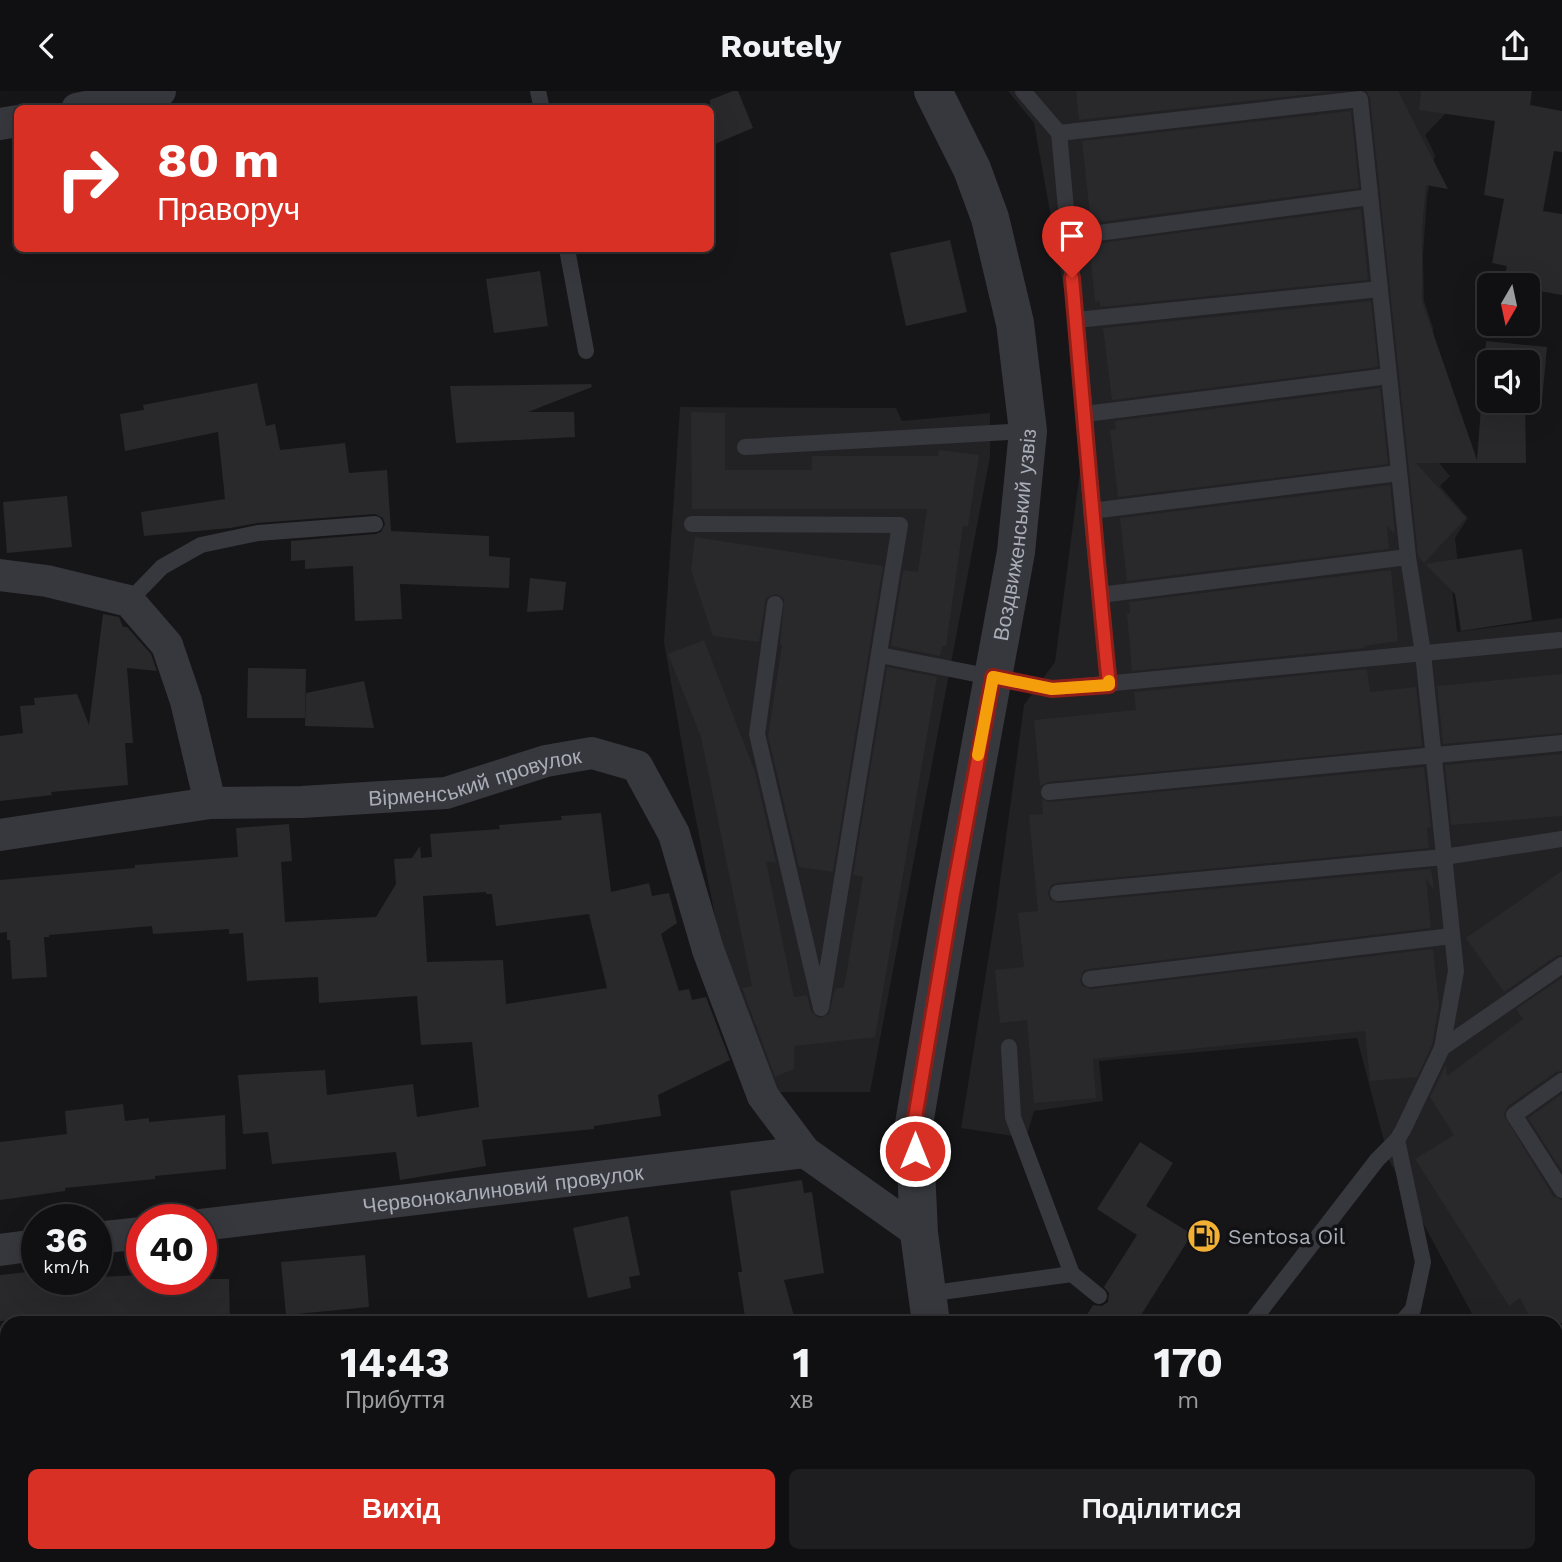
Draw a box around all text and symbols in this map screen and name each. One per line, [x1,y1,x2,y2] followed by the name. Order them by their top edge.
[28,27,66,65] icon: back
[720,27,842,65] text: Routely
[1496,27,1534,65] icon: share
[157,131,279,189] text: 80 m
[42,133,133,224] icon: right
[157,190,300,228] text: Праворуч
[1042,206,1102,278] pin
[1053,217,1091,255] icon: arrive
[1477,273,1540,336] north arrow
[1477,273,1540,413] map controls
[1477,350,1540,413] button: sound
[987,427,1041,643] street label: Воздвиженський узвіз
[368,742,584,810] street label: Вірменський провулок
[878,1114,952,1188] position arrow
[361,1159,645,1218] street label: Червонокалиновий провулок
[126,1204,217,1295] speed limit sign: 40
[1185,1217,1223,1255] fuel station icon: Sentosa Oil
[45,1219,88,1261] text: 36
[1228,1224,1346,1249] place label: Sentosa Oil
[43,1256,90,1277] text: km/h
[340,1338,450,1387] text: 14:43
[793,1338,811,1387] text: 1
[1153,1338,1223,1387] text: 170
[345,1387,445,1414] text: Прибуття
[790,1387,814,1414] text: хв
[1177,1387,1199,1414] text: m
[28,1469,775,1549] button: Вихід
[789,1469,1535,1549] button: Поділитися

